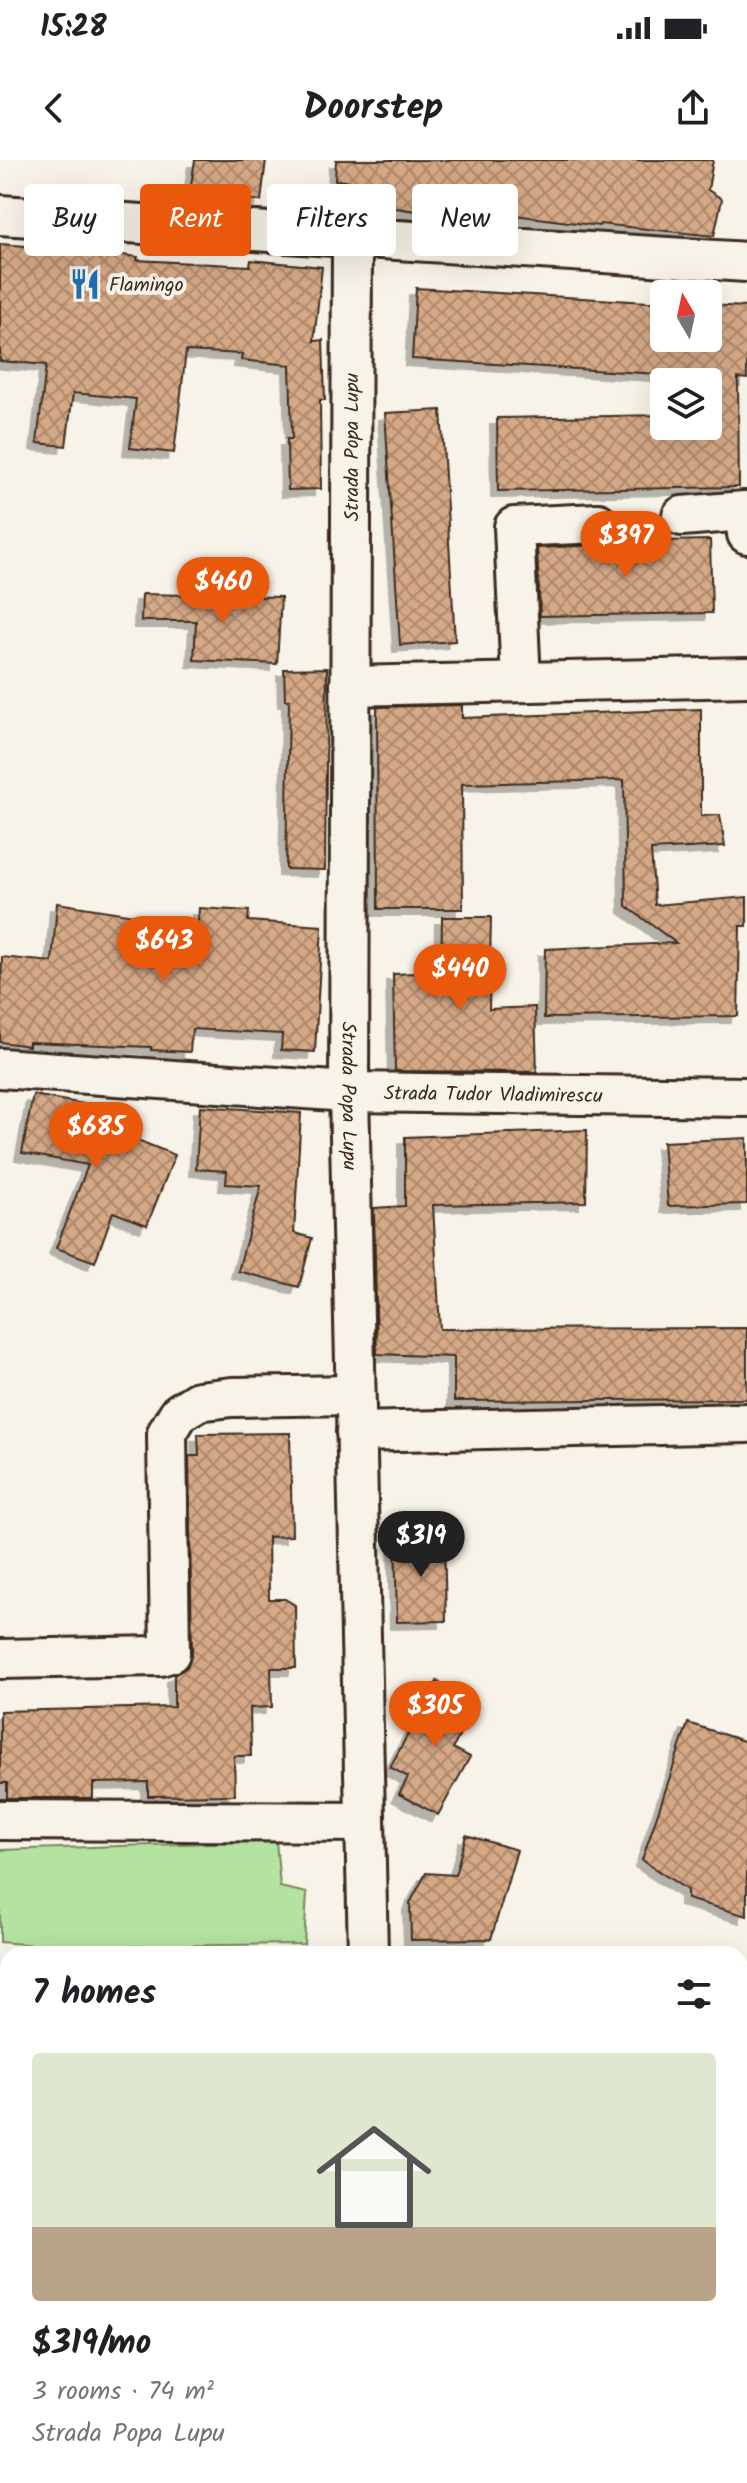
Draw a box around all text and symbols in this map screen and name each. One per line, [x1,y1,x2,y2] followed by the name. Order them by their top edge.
[40,4,107,52] text: 15:28
[304,80,443,137] text: Doorstep
[32,86,76,130] icon: back
[671,86,715,130] icon: share
[24,184,124,256] chip: Buy
[140,184,251,256] chip: Rent
[267,184,396,256] chip: Filters
[412,184,518,256] chip: New
[68,267,102,301] restaurant icon: Flamingo
[109,270,184,302] place label: Flamingo
[650,280,722,352] north arrow
[650,280,722,440] map controls
[650,368,722,440] button: layers
[337,372,369,521] street label: Strada Popa Lupu
[579,511,673,579] pin: $397
[598,516,654,558] text: $397
[176,557,270,625] pin: $460
[195,562,252,604] text: $460
[117,916,211,984] pin: $643
[135,921,193,963] text: $643
[413,944,507,1012] pin: $440
[431,949,489,991] text: $440
[331,1022,365,1171] street label: Strada Popa Lupu
[384,1078,603,1113] street label: Strada Tudor Vladimirescu
[49,1102,143,1170] pin: $685
[67,1107,125,1149] text: $685
[374,1511,468,1579] pin: $319
[396,1516,446,1558] text: $319
[388,1681,482,1749] pin: $305
[407,1686,463,1728] text: $305
[32,1967,156,2021] text: 7 homes
[672,1972,716,2016] icon: filters
[302,2105,446,2249] icon: home
[32,2317,151,2371] text: $319/mo
[32,2371,214,2413] text: 3 rooms · 74 m²
[32,2413,225,2455] text: Strada Popa Lupu

